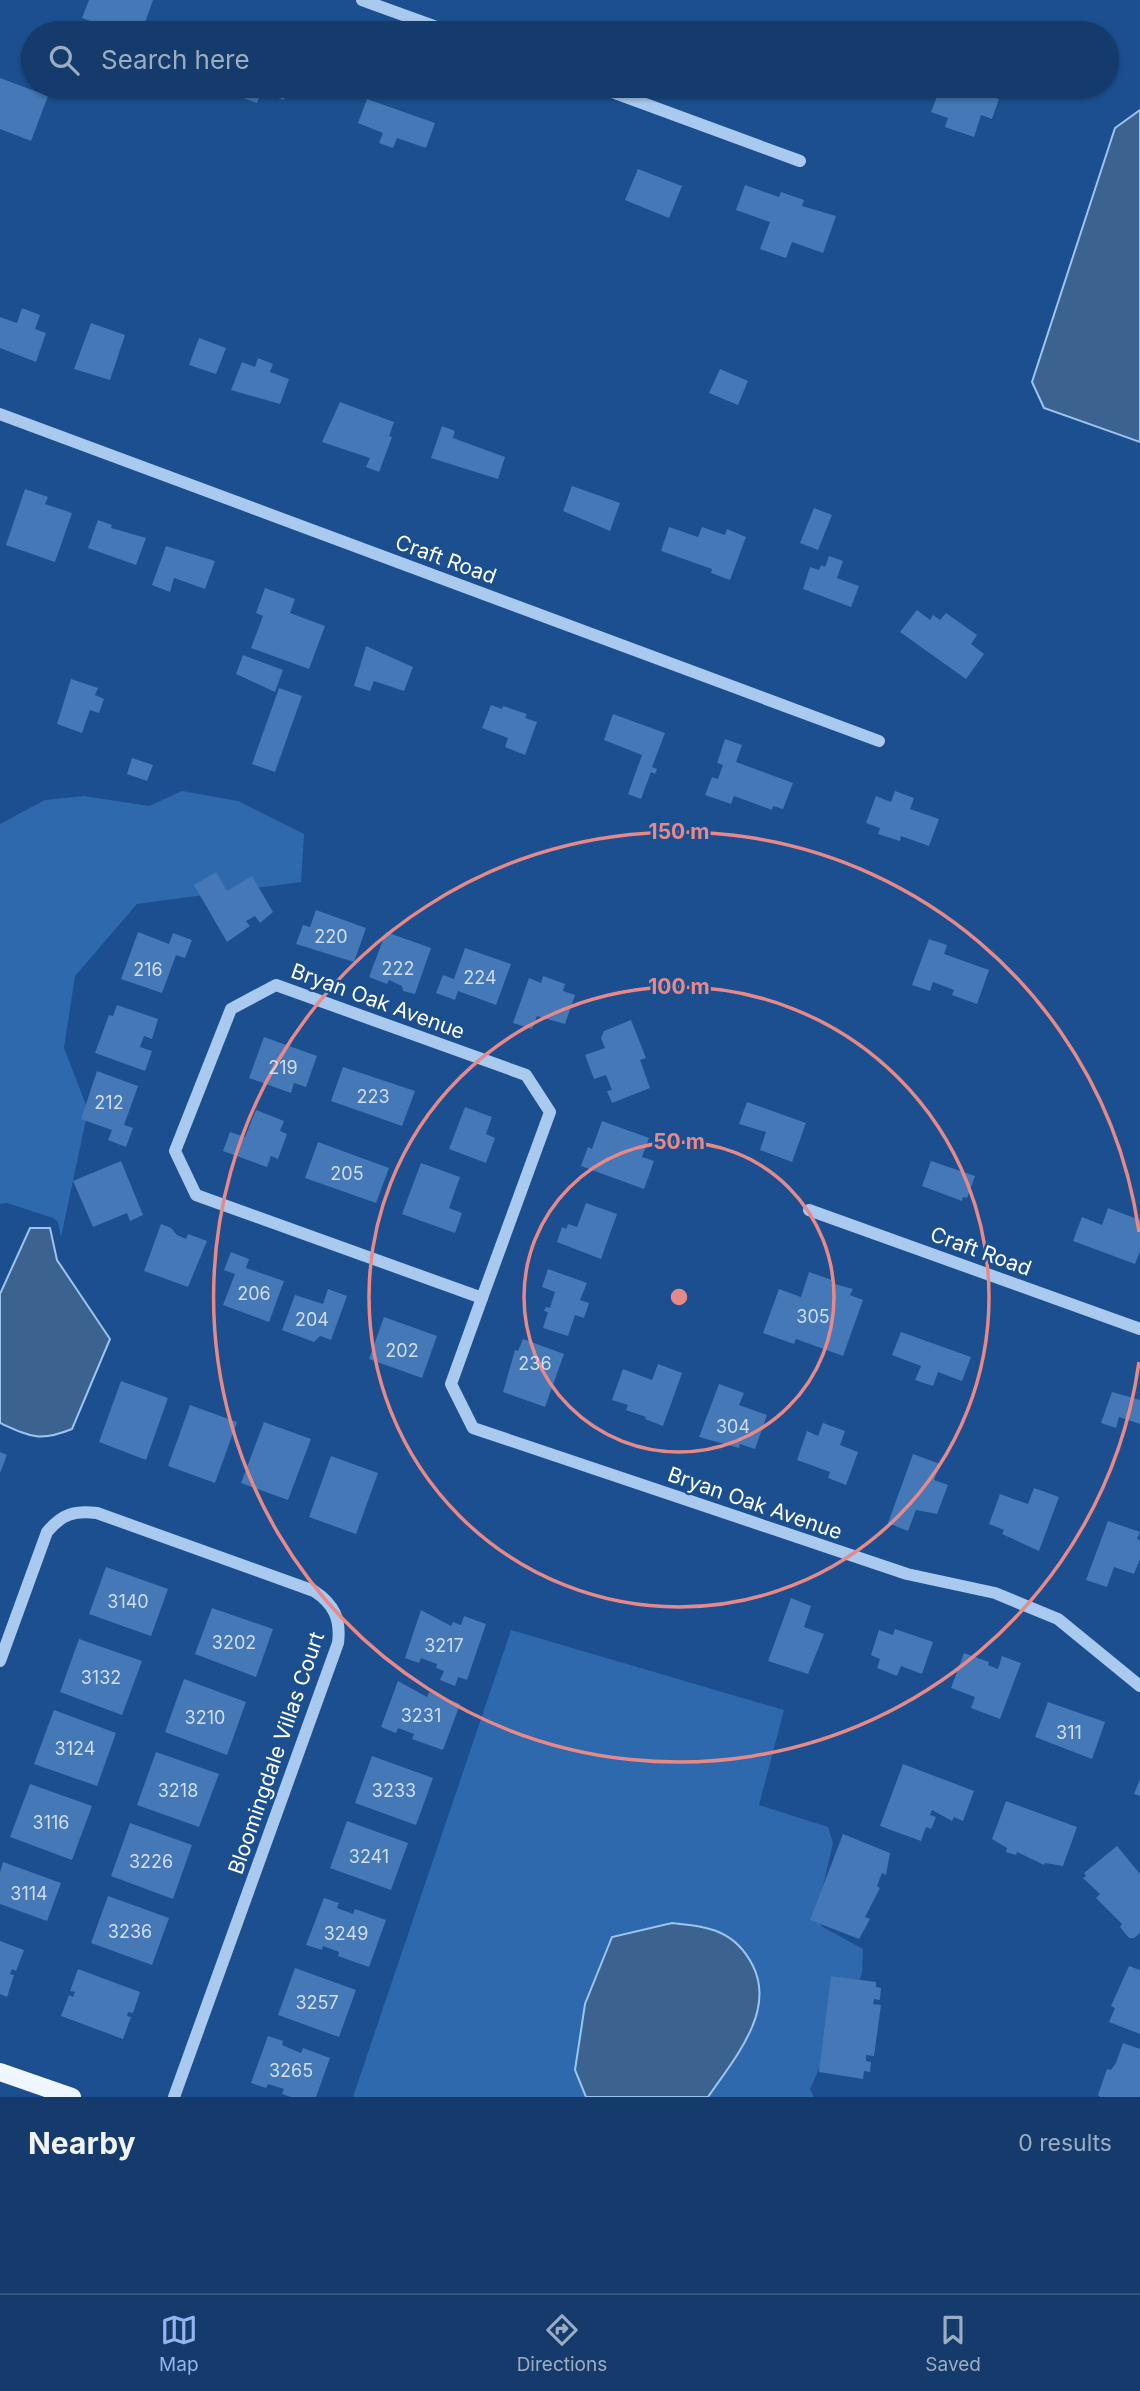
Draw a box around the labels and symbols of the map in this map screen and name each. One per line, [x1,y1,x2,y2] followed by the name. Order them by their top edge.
[392,529,500,589] street label: Craft Road
[649,819,709,844] text: 150 m
[314,926,348,947] house number: 220
[288,958,468,1044] street label: Bryan Oak Avenue
[382,958,414,979] house number: 222
[133,959,163,980] house number: 216
[463,967,497,988] house number: 224
[648,974,710,999] text: 100 m
[268,1057,298,1078] house number: 219
[356,1086,390,1107] house number: 223
[94,1092,124,1113] house number: 212
[653,1129,705,1154] text: 50 m
[330,1163,364,1184] house number: 205
[927,1221,1035,1281] street label: Craft Road
[237,1283,271,1304] house number: 206
[667,1285,691,1309] centre of rings
[796,1306,830,1327] house number: 305
[295,1309,329,1330] house number: 204
[385,1340,419,1361] house number: 202
[518,1353,552,1374] house number: 236
[716,1416,750,1437] house number: 304
[664,1461,846,1545] street label: Bryan Oak Avenue
[107,1591,149,1612] house number: 3140
[223,1628,329,1877] street label: Bloomingdale Villas Court
[212,1632,256,1653] house number: 3202
[424,1635,464,1656] house number: 3217
[81,1667,121,1688] house number: 3132
[401,1705,441,1726] house number: 3231
[185,1707,225,1728] house number: 3210
[1056,1722,1082,1743] house number: 311
[55,1738,95,1759] house number: 3124
[158,1780,198,1801] house number: 3218
[372,1780,416,1801] house number: 3233
[33,1812,69,1833] house number: 3116
[349,1846,389,1867] house number: 3241
[129,1851,173,1872] house number: 3226
[10,1883,48,1904] house number: 3114
[108,1921,152,1942] house number: 3236
[324,1923,368,1944] house number: 3249
[295,1992,339,2013] house number: 3257
[269,2060,313,2081] house number: 3265

